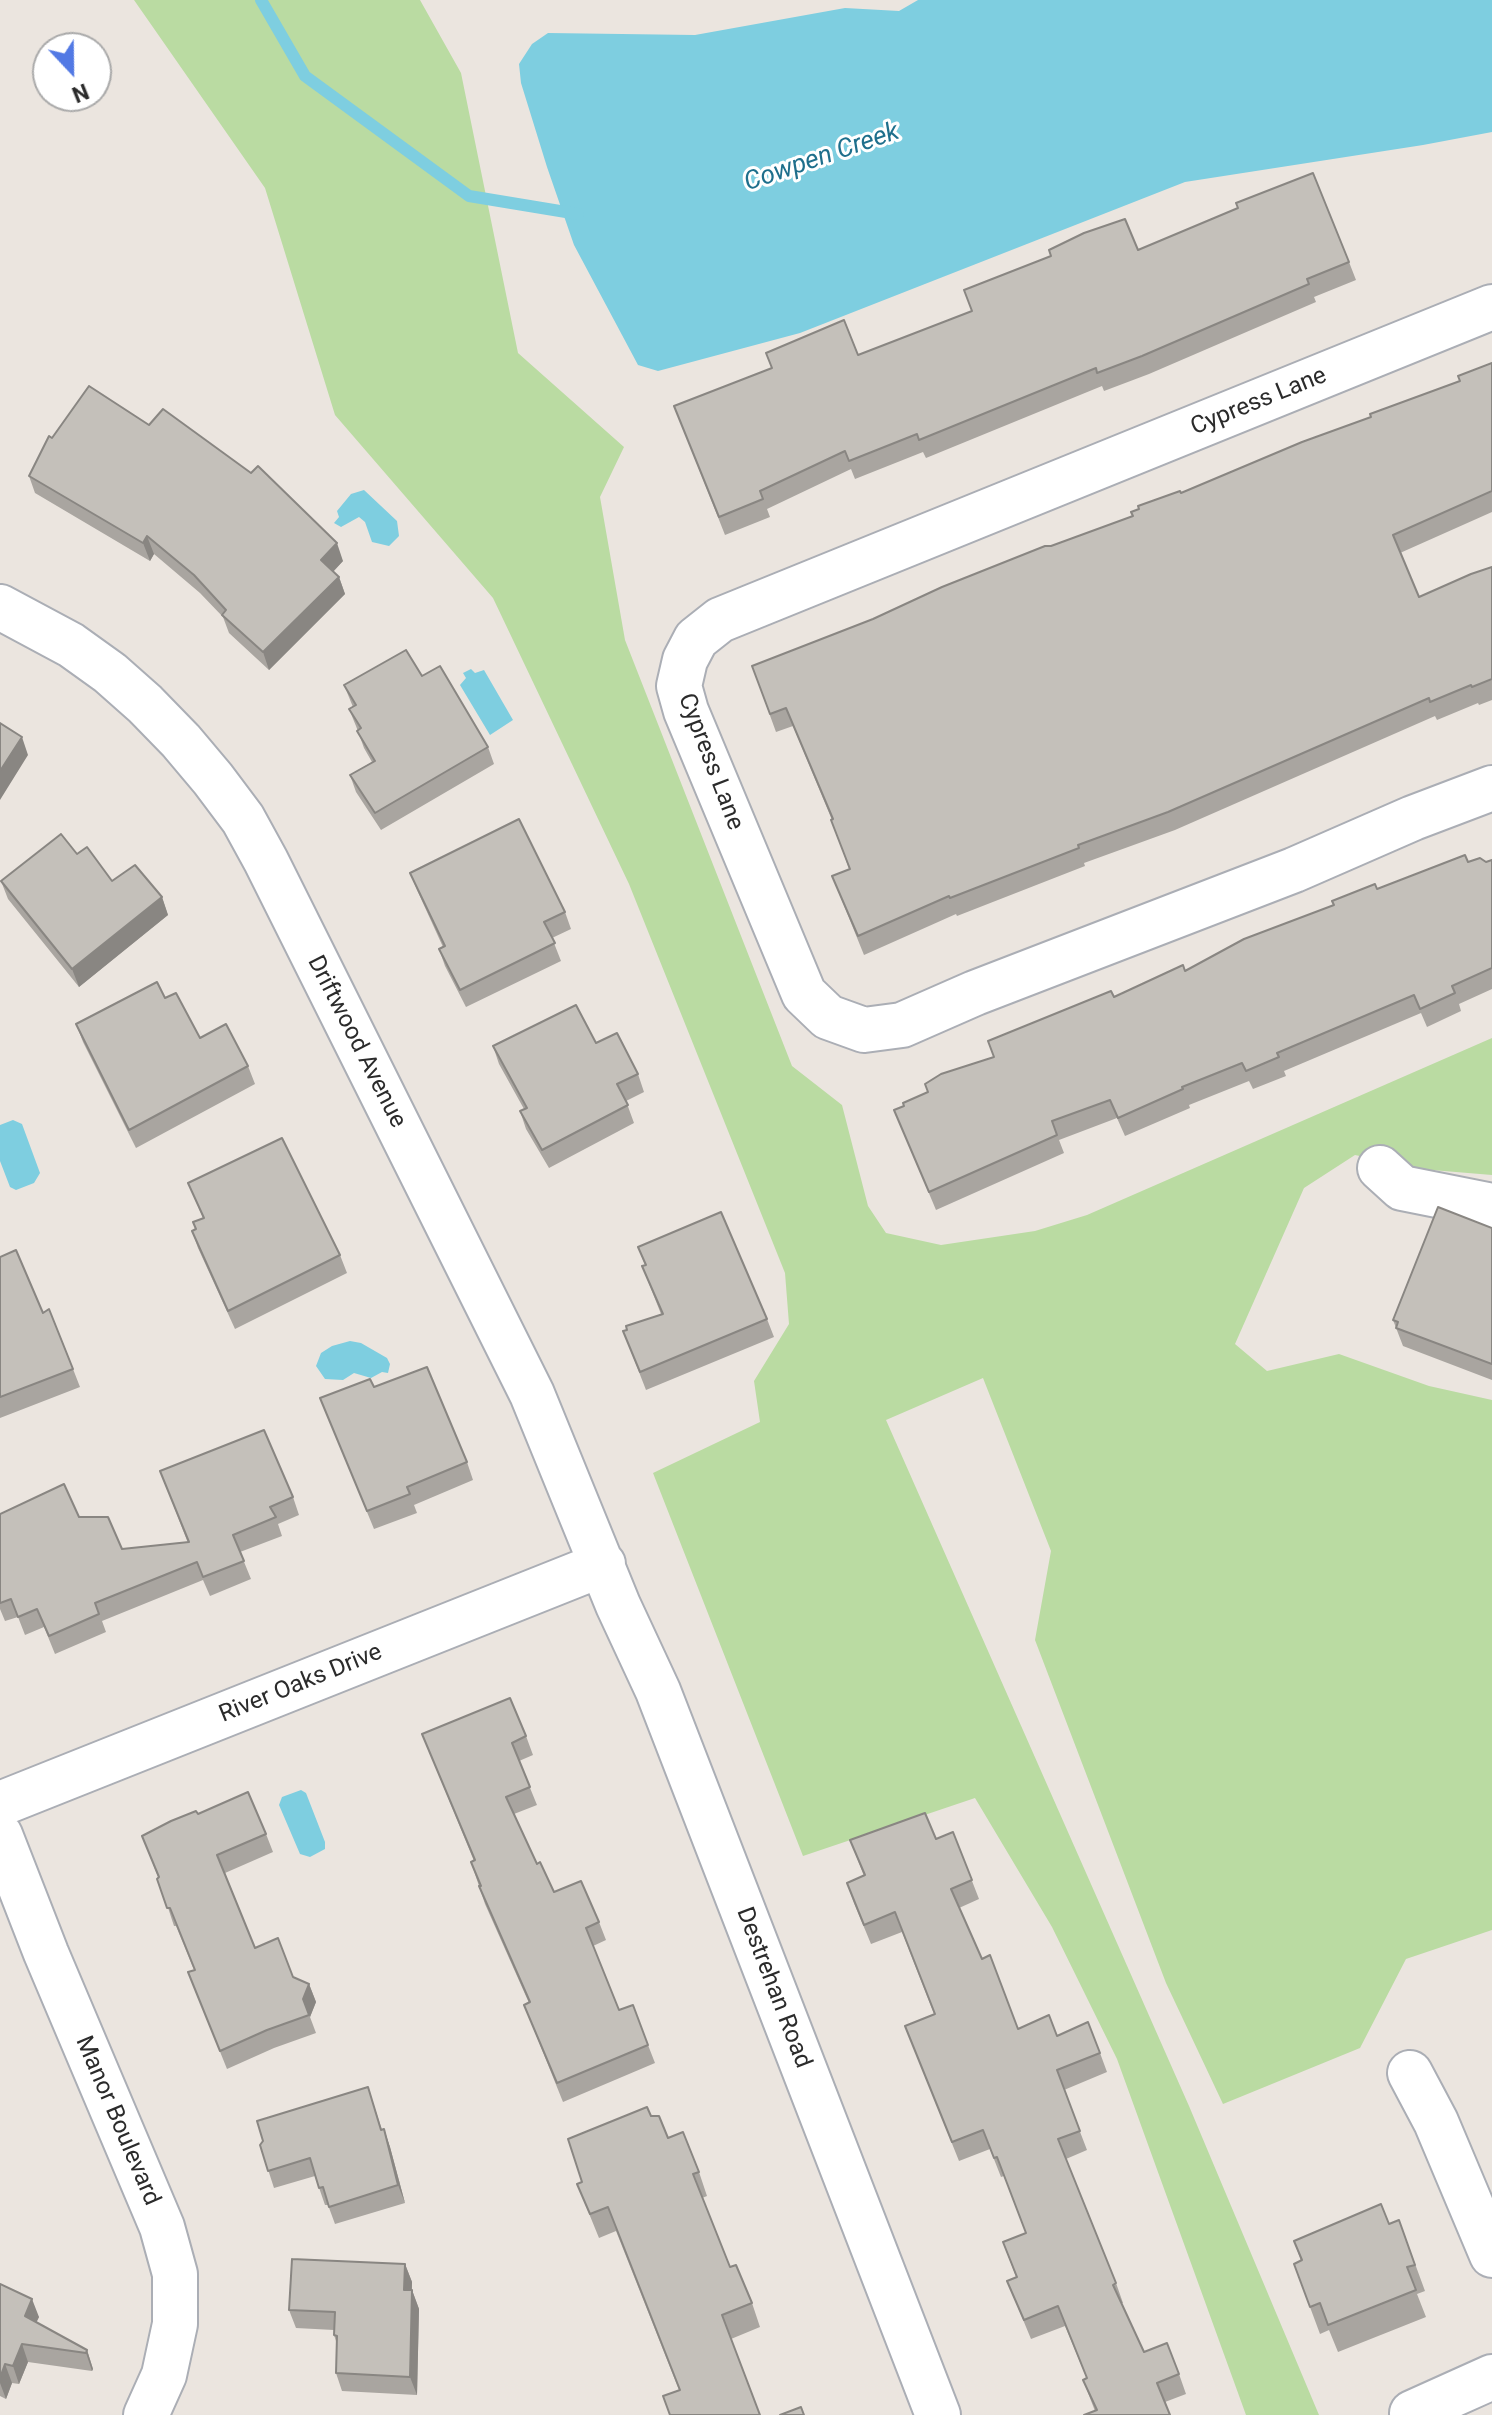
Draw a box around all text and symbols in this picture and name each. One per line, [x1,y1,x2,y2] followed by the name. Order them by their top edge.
[32,32,112,112] north arrow
[69,78,92,107] text: N
[740,117,904,199] water label: Cowpen Creek
[1187,362,1331,442] street label: Cypress Lane
[671,690,749,834] street label: Cypress Lane
[300,951,412,1133] street label: Driftwood Avenue
[215,1638,387,1730] street label: River Oaks Drive
[729,1904,817,2072] street label: Destrehan Road
[68,2032,166,2210] street label: Manor Boulevard

